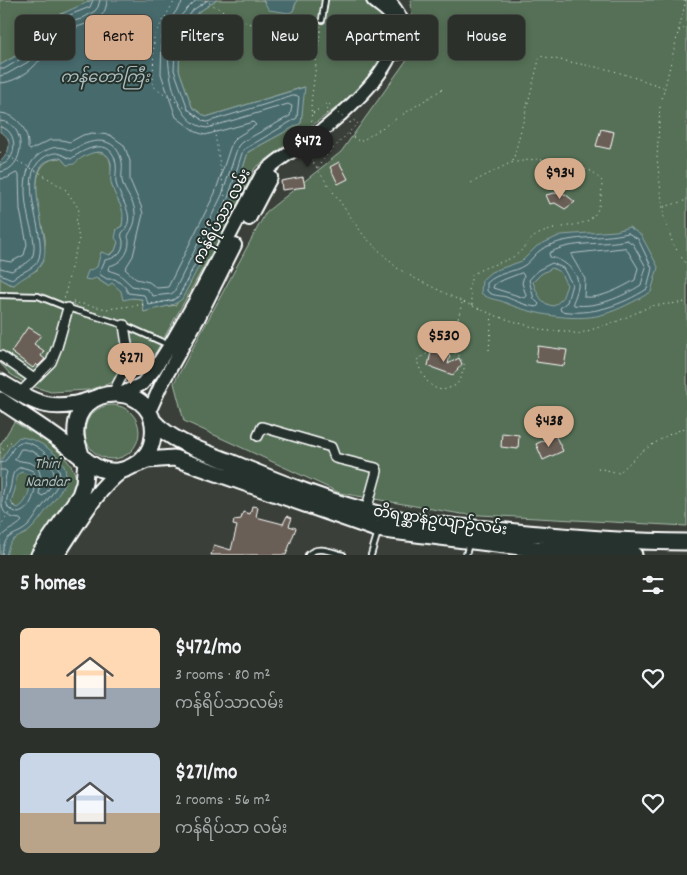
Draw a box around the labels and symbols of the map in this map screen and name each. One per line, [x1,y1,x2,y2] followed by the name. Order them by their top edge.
[60,65,151,90] water label: ကန်တော်ကြီး
[278,126,338,168] pin: $472
[530,158,590,200] pin: $934
[188,165,257,269] street label: ကန်ရိပ်သာ လမ်း
[414,320,474,363] pin: $530
[101,342,161,385] pin: $271
[519,406,579,448] pin: $438
[25,453,71,494] water label: Thiri Nandar
[372,501,509,542] street label: တိရစ္ဆာန်ဥယျာဉ်လမ်း

